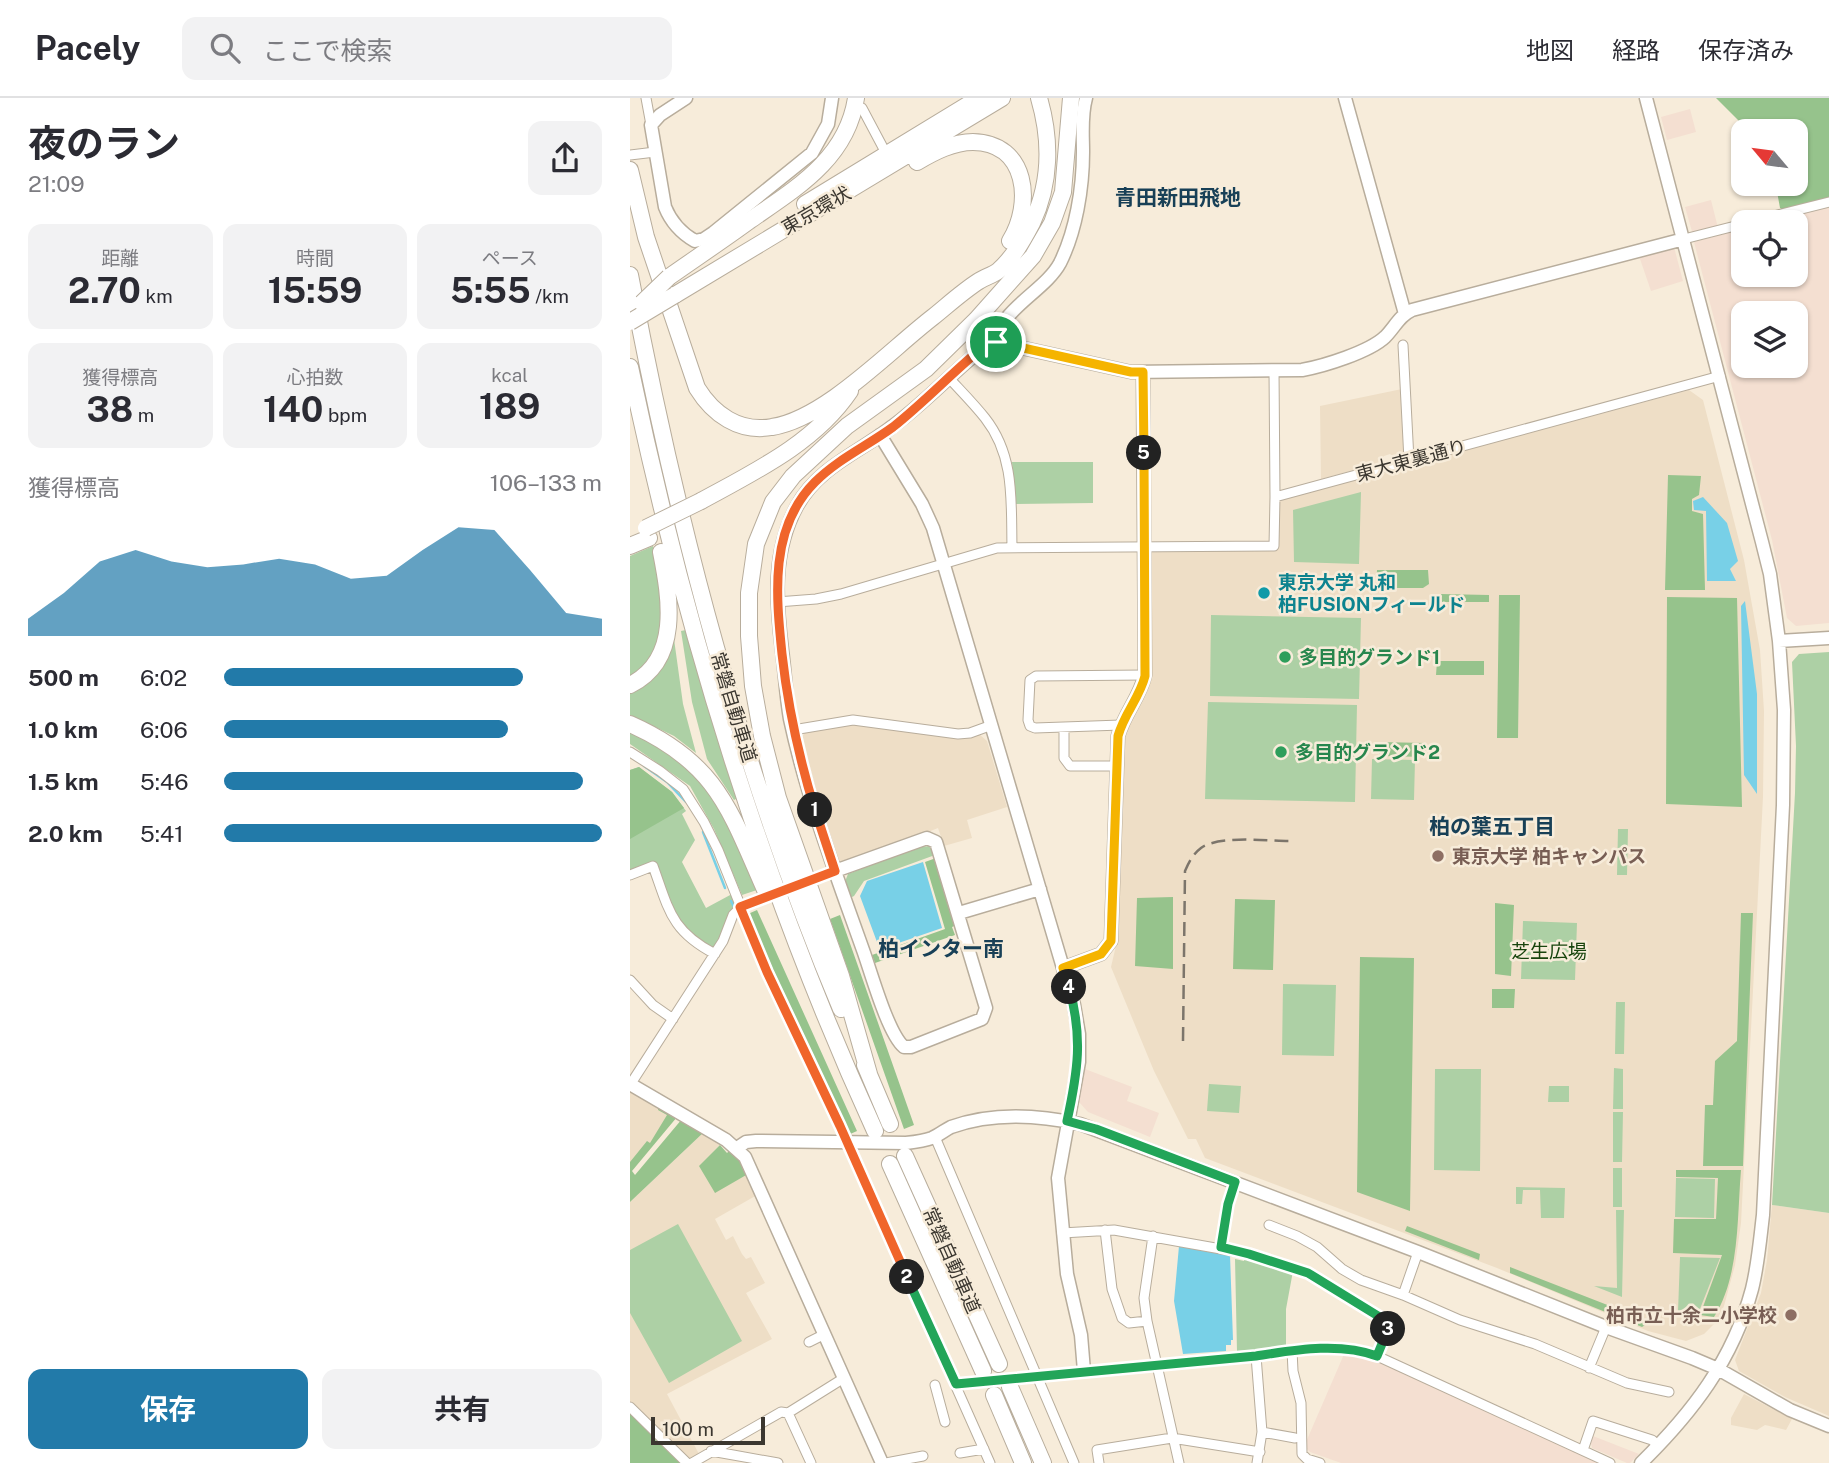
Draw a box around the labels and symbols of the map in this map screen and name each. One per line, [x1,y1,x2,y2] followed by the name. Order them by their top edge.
[1731,119,1808,196] north arrow
[778,181,854,239] street label: 東京環状
[1115,185,1241,210] district label: 青田新田飛地
[966,312,1026,372] pin
[1353,435,1469,485] street label: 東大東裏通り
[1126,436,1162,470] pin: 5
[1278,571,1465,615] place label: 東京大学 丸和 柏FUSIONフィールド
[1256,585,1272,601] marker: 東京大学 丸和 柏FUSIONフィールド
[1299,646,1440,668] place label: 多目的グランド1
[707,649,761,765] street label: 常磐自動車道
[1277,649,1293,665] marker: 多目的グランド1
[1295,741,1440,763] place label: 多目的グランド2
[1273,744,1289,760] marker: 多目的グランド2
[798,792,832,828] pin: 1
[1429,814,1555,839] district label: 柏の葉五丁目
[1452,845,1646,867] place label: 東京大学 柏キャンパス
[1430,848,1446,864] marker: 東京大学 柏キャンパス
[878,936,1004,961] district label: 柏インター南
[1511,940,1587,962] park label: 芝生広場
[1052,970,1087,1004] pin: 4
[919,1203,985,1317] street label: 常磐自動車道
[890,1260,924,1294] pin: 2
[1606,1304,1777,1326] place label: 柏市立十余二小学校
[1783,1307,1799,1323] marker: 柏市立十余二小学校
[1370,1312,1406,1346] pin: 3
[651,1414,765,1446] scale bar

